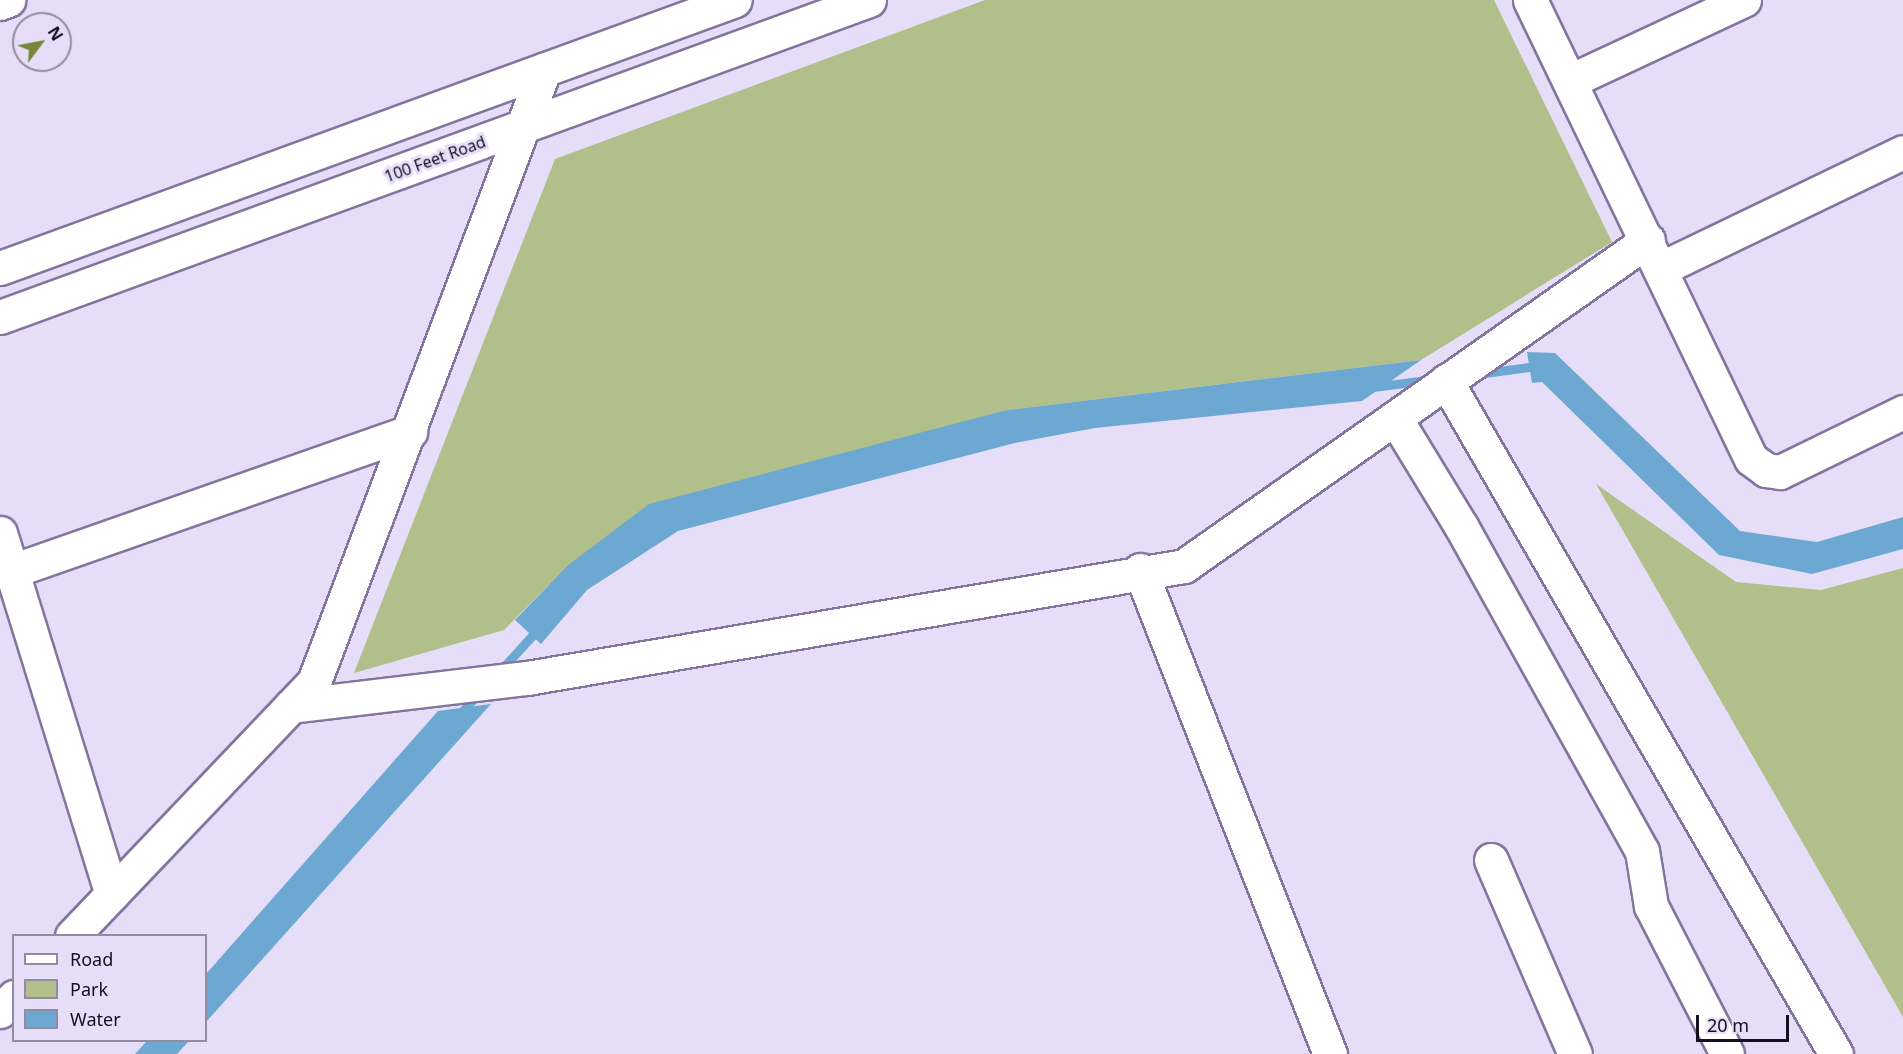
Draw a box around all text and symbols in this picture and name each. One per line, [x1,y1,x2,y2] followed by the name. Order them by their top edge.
[12,12,72,72] north arrow
[43,22,68,45] text: N
[382,132,488,186] street label: 100 Feet Road
[12,934,207,1042] legend
[70,947,113,971] text: Road
[70,977,108,1001] text: Park
[1699,1003,1792,1041] scale bar
[70,1007,121,1031] text: Water
[1707,1013,1749,1037] text: 20 m

